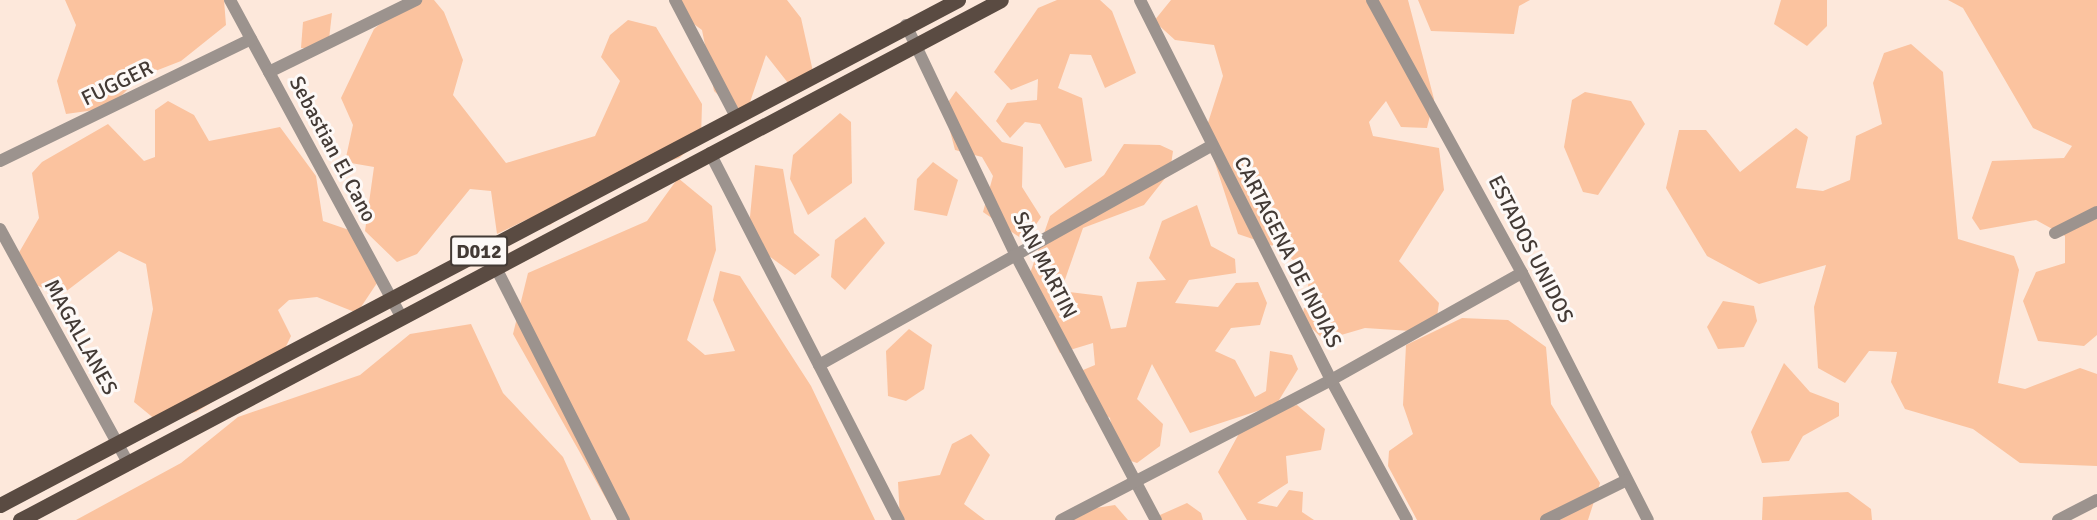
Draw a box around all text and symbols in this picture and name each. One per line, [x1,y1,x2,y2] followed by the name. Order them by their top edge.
[77,55,157,111] street label: FUGGER
[284,72,382,226] street label: Sebastian El Cano
[1229,152,1347,352] street label: CARTAGENA DE INDIAS
[1483,171,1579,327] street label: ESTADOS UNIDOS
[1007,207,1083,323] street label: SAN MARTIN
[449,234,509,268] road number: D012
[39,275,123,399] street label: MAGALLANES

